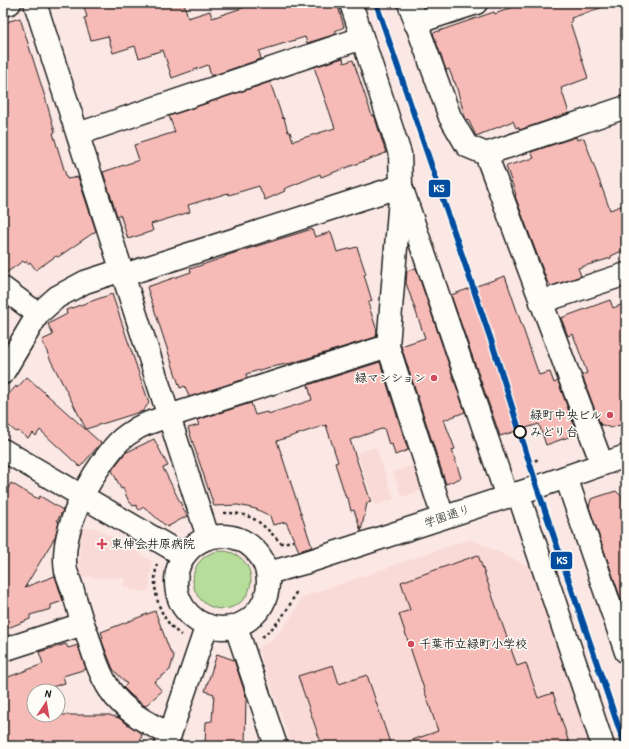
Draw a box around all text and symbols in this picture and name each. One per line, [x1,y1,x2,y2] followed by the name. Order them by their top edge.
[428,179,451,198] line badge: KS
[434,181,445,195] text: KS
[355,369,426,386] place label: 緑マンション
[429,373,439,383] marker: 緑マンション
[530,406,602,423] place label: 緑町中央ビル
[605,410,615,420] marker: 緑町中央ビル
[530,423,578,440] place label: みどり台
[513,425,527,439] marker: みどり台
[421,500,472,531] street label: 学園通り
[111,535,195,552] place label: 東伸会井原病院
[96,538,108,550] marker: 東伸会井原病院
[550,551,573,570] line badge: KS
[557,553,568,567] text: KS
[419,635,527,652] place label: 千葉市立緑町小学校
[406,639,416,649] marker: 千葉市立緑町小学校
[26,683,66,723] north arrow
[44,686,53,701] text: N

